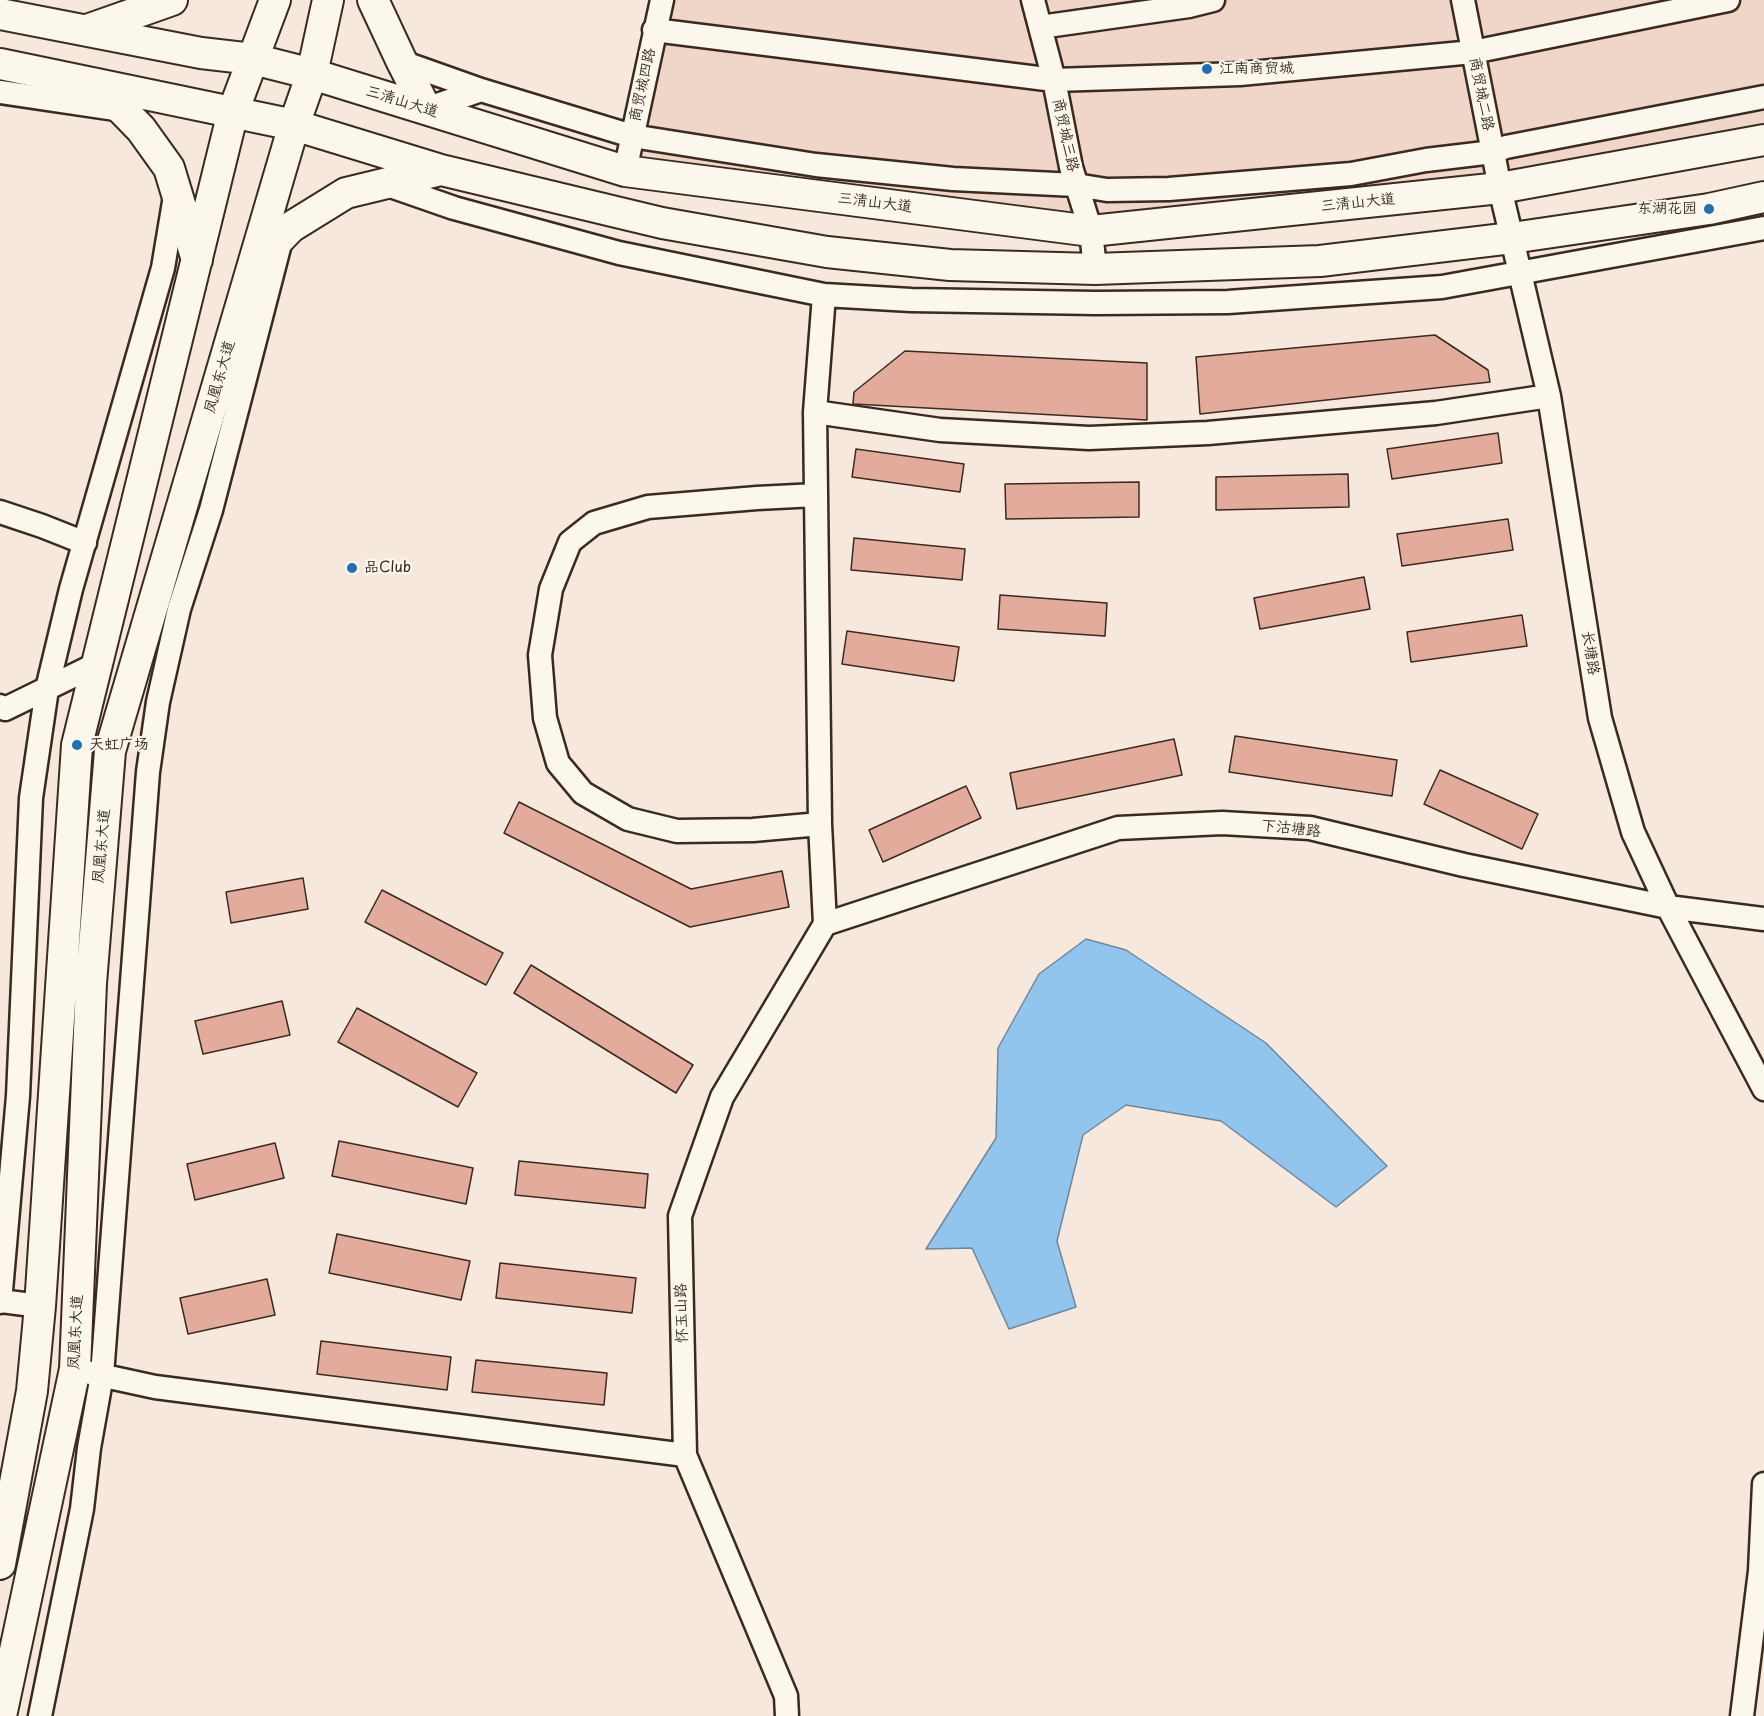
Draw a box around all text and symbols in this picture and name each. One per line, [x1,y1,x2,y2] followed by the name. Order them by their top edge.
[626,46,660,124] street label: 商贸城四路
[1465,55,1497,133] street label: 商贸城二路
[1219,60,1294,78] place label: 江南商贸城
[1200,62,1214,76] marker: 江南商贸城
[364,82,440,122] street label: 三清山大道
[1048,96,1082,174] street label: 商贸城三路
[837,189,913,217] street label: 三清山大道
[1320,190,1396,216] street label: 三清山大道
[1637,200,1697,218] place label: 东湖花园
[1702,202,1716,216] marker: 东湖花园
[201,338,239,416] street label: 凤凰东大道
[364,559,411,577] place label: 品Club
[345,561,359,575] marker: 品Club
[1578,629,1602,677] street label: 长塘路
[89,736,149,754] place label: 天虹广场
[70,738,84,752] marker: 天虹广场
[90,808,114,884] street label: 凤凰东大道
[1260,817,1322,841] street label: 下沽塘路
[672,1283,692,1343] street label: 怀玉山路
[65,1294,87,1370] street label: 凤凰东大道

